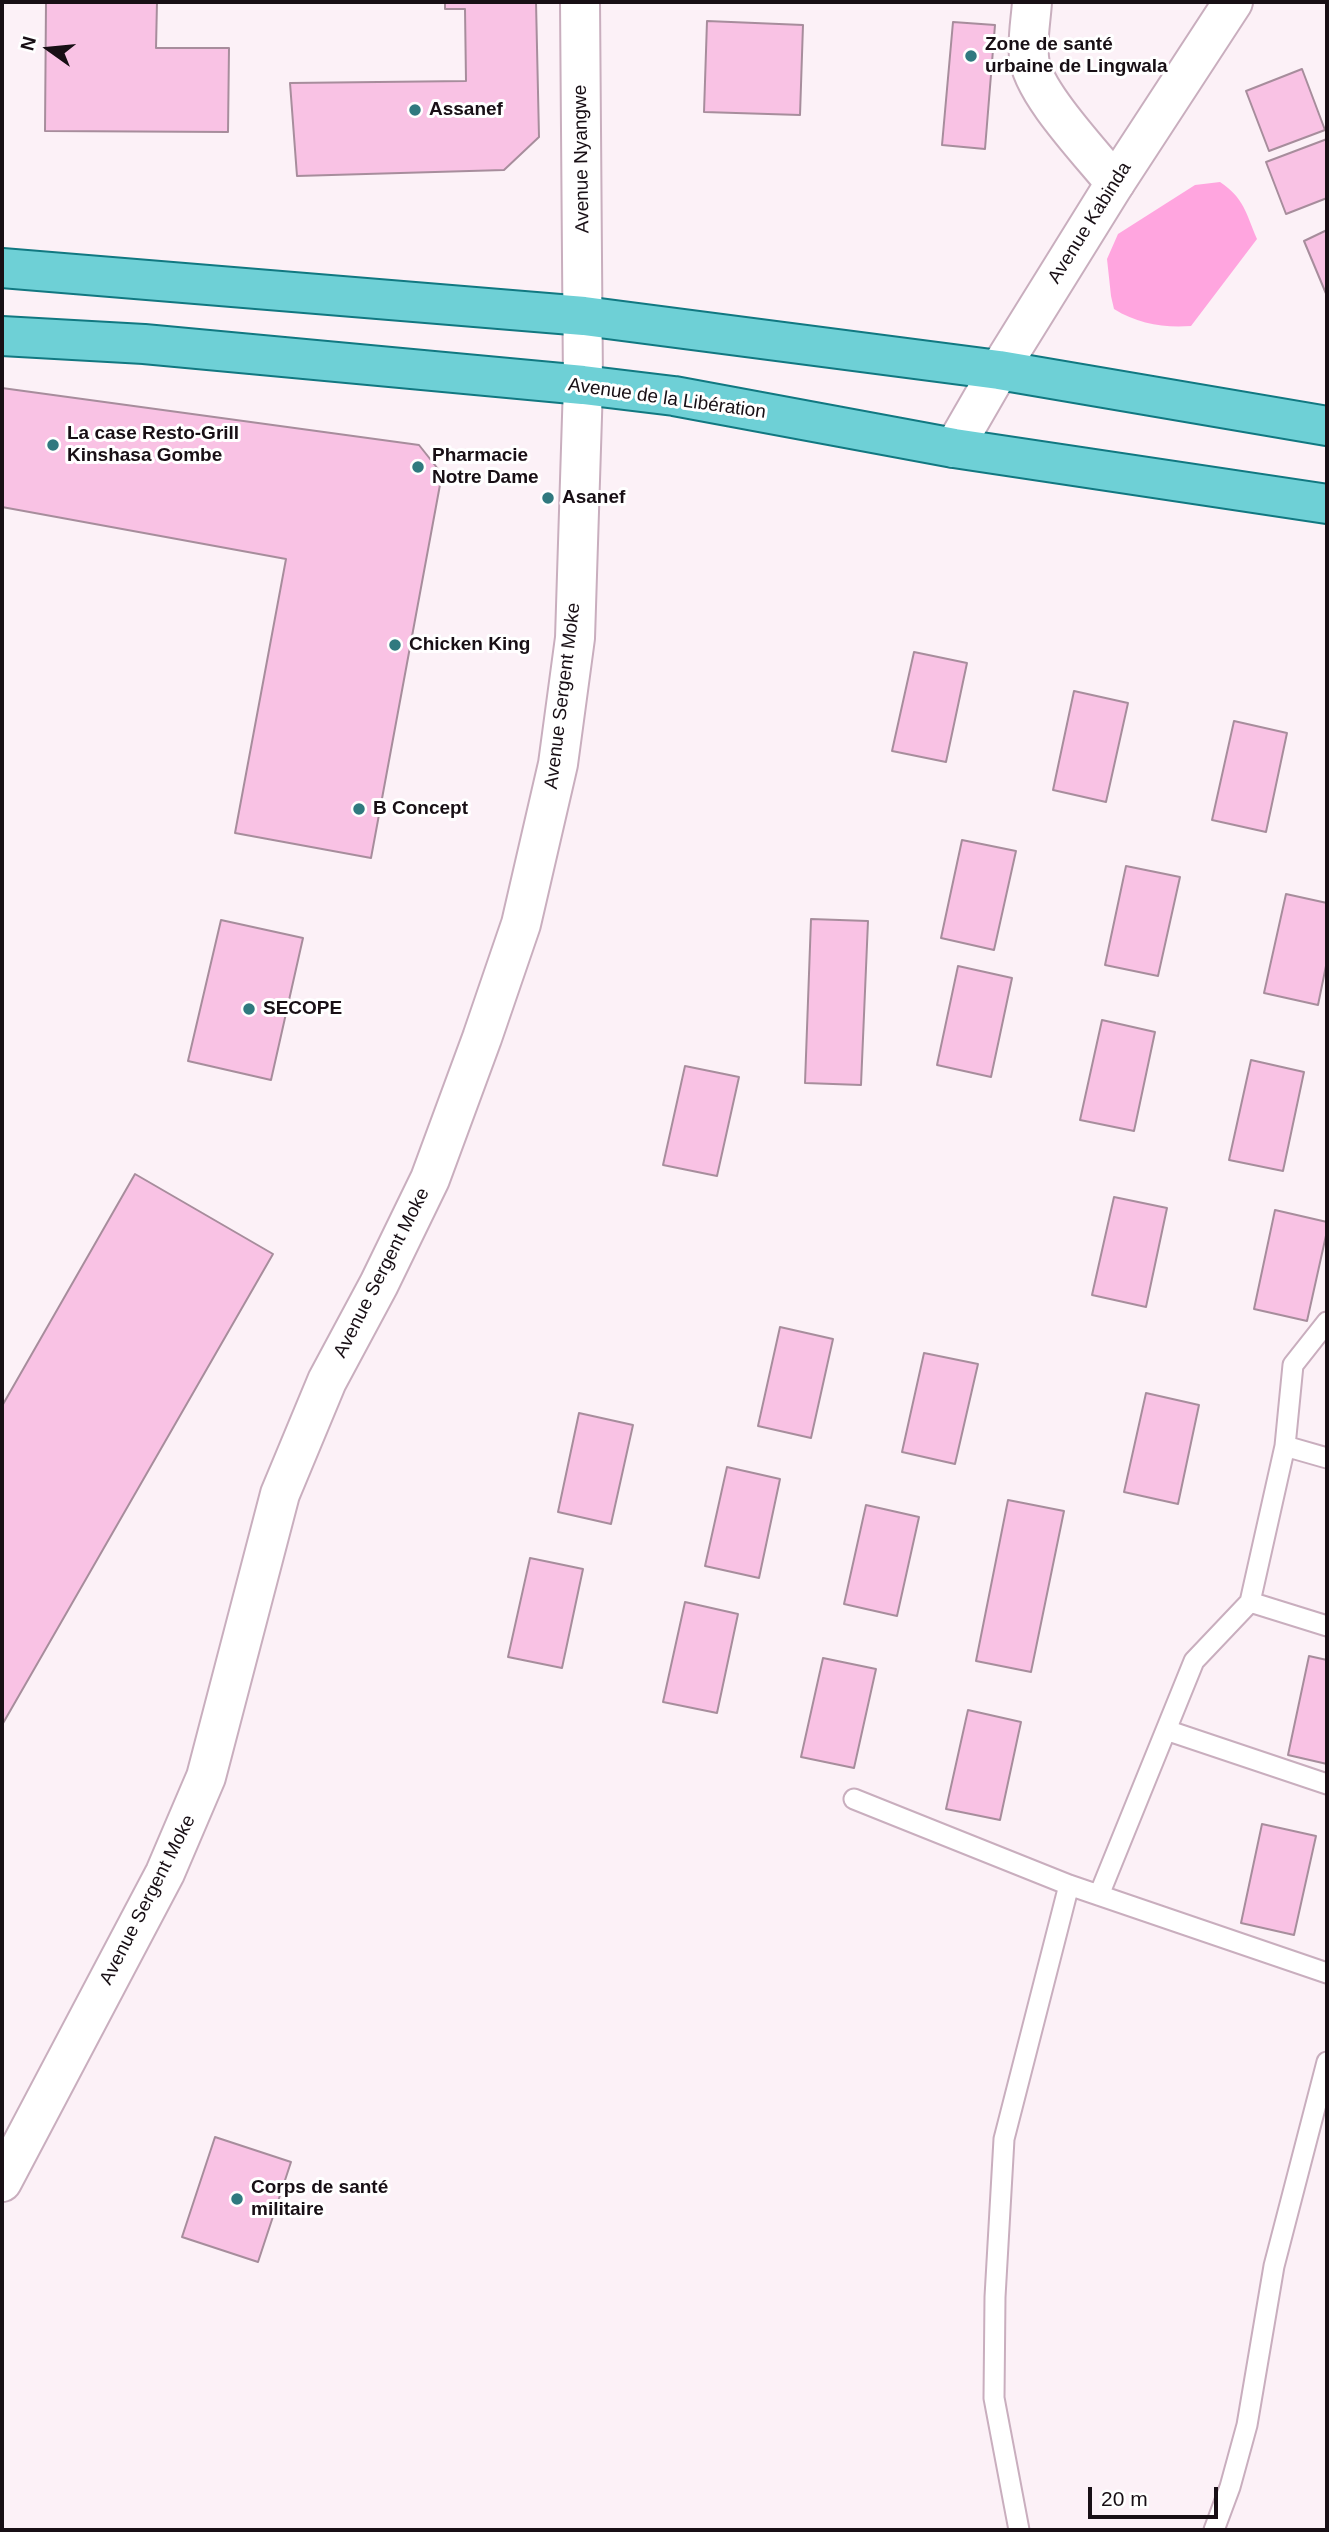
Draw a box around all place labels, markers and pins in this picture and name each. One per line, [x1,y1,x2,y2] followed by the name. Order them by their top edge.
[985,34,1168,78] place label: Zone de santé urbaine de Lingwala
[963,48,979,64] marker: Zone de santé urbaine de Lingwala
[429,99,503,121] place label: Assanef
[407,102,423,118] marker: Assanef
[67,423,239,467] place label: La case Resto-Grill Kinshasa Gombe
[45,437,61,453] marker: La case Resto-Grill Kinshasa Gombe
[432,445,539,489] place label: Pharmacie Notre Dame
[410,459,426,475] marker: Pharmacie Notre Dame
[562,487,625,509] place label: Asanef
[540,490,556,506] marker: Asanef
[409,634,530,656] place label: Chicken King
[387,637,403,653] marker: Chicken King
[373,798,468,820] place label: B Concept
[351,801,367,817] marker: B Concept
[263,998,342,1020] place label: SECOPE
[241,1001,257,1017] marker: SECOPE
[251,2177,388,2221] place label: Corps de santé militaire
[229,2191,245,2207] marker: Corps de santé militaire

